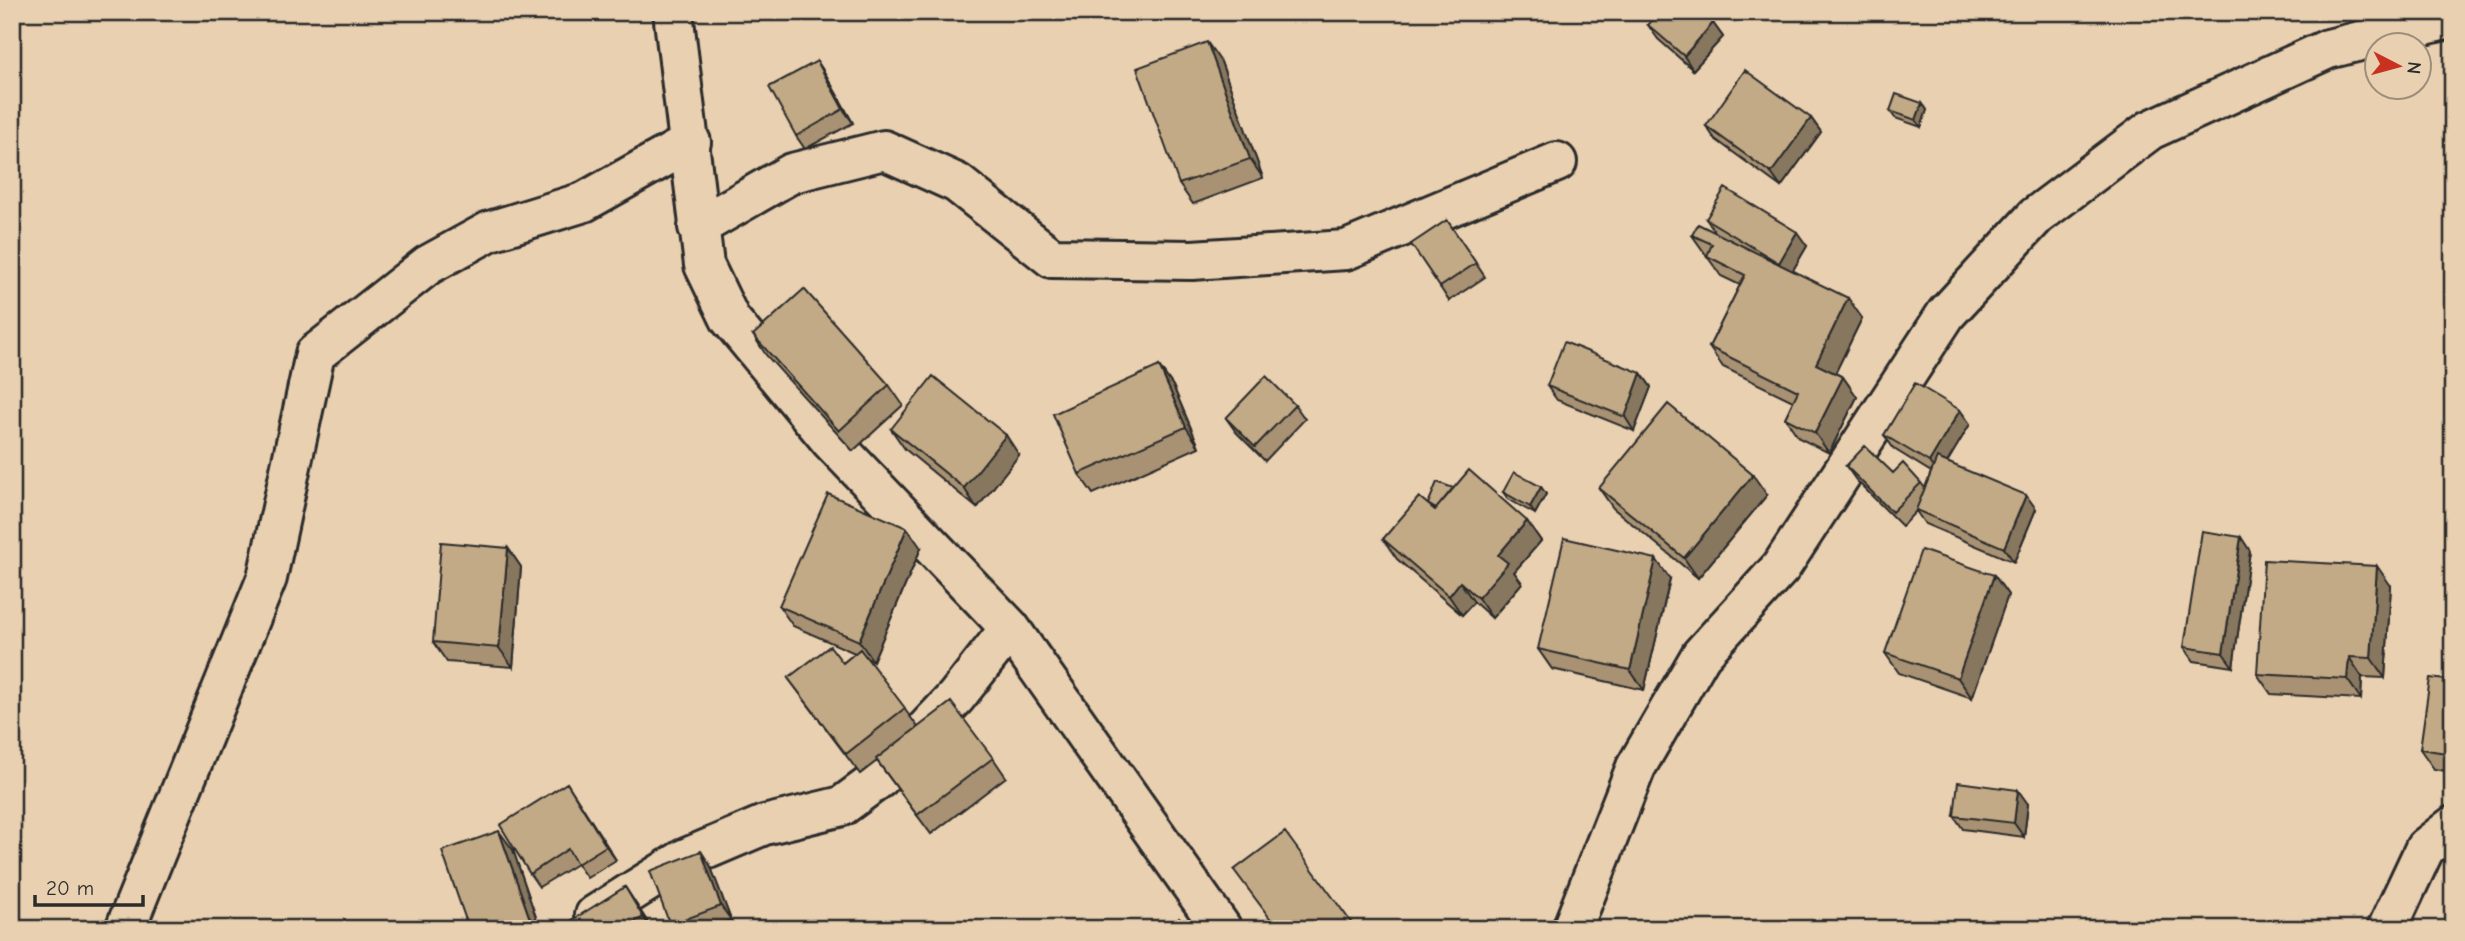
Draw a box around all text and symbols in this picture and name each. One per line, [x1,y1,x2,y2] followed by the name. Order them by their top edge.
[2364,32,2434,102] north arrow
[2402,60,2425,75] text: N
[35,864,144,908] scale bar
[46,876,94,900] text: 20 m

